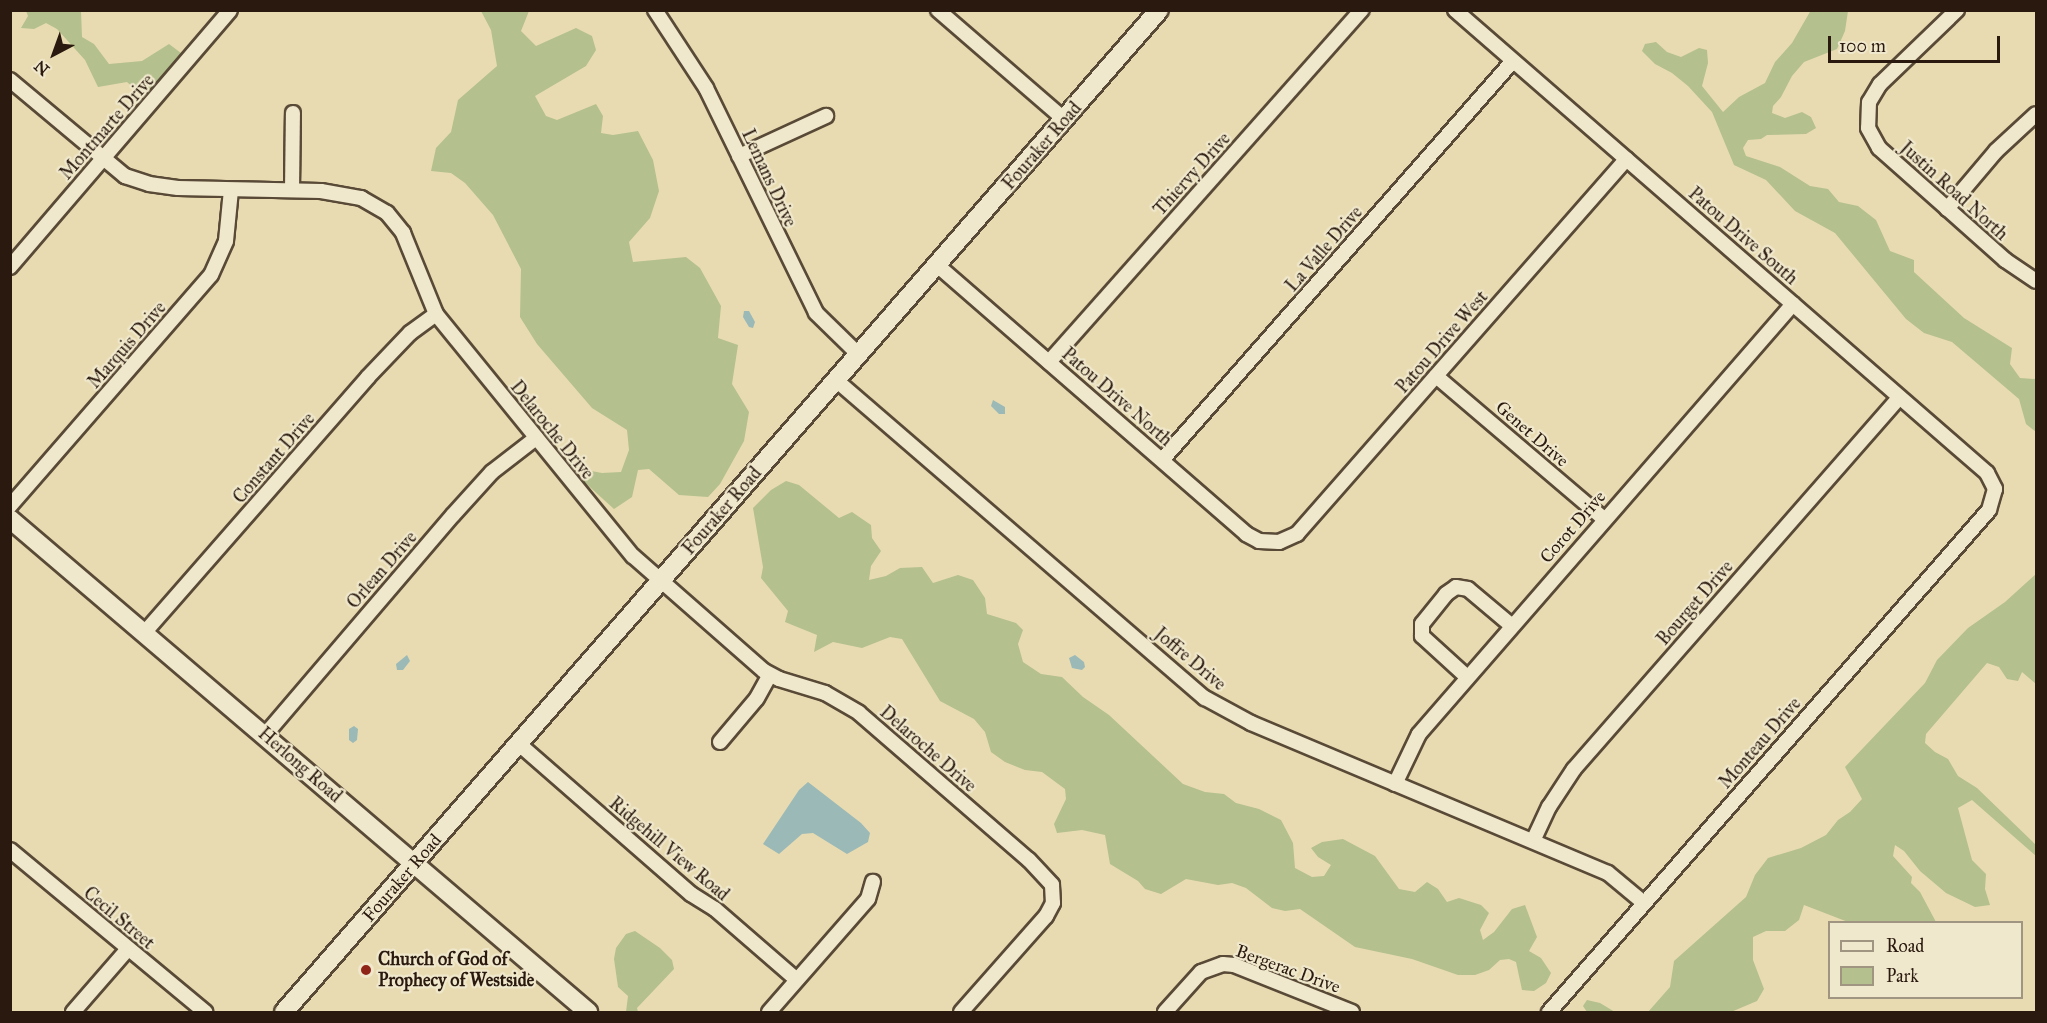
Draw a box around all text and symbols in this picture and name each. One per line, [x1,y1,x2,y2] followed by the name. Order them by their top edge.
[24,24,84,84] north arrow
[1831,24,2004,62] scale bar
[1839,35,1886,57] text: 100 m
[31,56,53,80] text: N
[55,70,159,184] street label: Montmarte Drive
[998,98,1086,194] street label: Fouraker Road
[737,126,801,230] street label: Lemans Drive
[1149,128,1235,220] street label: Thiervy Drive
[1896,137,2012,245] street label: Justin Road North
[1684,183,1802,289] street label: Patou Drive South
[1281,202,1367,296] street label: La Valle Drive
[1392,286,1492,398] street label: Patou Drive West
[83,297,171,393] street label: Marquis Drive
[1057,343,1177,451] street label: Patou Drive North
[506,376,598,484] street label: Delaroche Drive
[1491,396,1573,472] street label: Genet Drive
[229,408,319,508] street label: Constant Drive
[678,463,766,559] street label: Fouraker Road
[1536,486,1610,568] street label: Corot Drive
[343,527,421,613] street label: Orlean Drive
[1652,556,1738,650] street label: Bourget Drive
[1150,623,1230,695] street label: Joffre Drive
[1715,693,1805,793] street label: Monteau Drive
[875,701,981,797] street label: Delaroche Drive
[254,723,346,807] street label: Herlong Road
[605,793,733,905] street label: Ridgehill View Road
[358,830,446,926] street label: Fouraker Road
[79,882,159,954] street label: Cecil Street
[1828,921,2023,999] legend
[1886,935,1924,957] text: Road
[1233,940,1343,998] street label: Bergerac Drive
[378,949,534,992] place label: Church of God of Prophecy of Westside
[359,963,373,977] marker: Church of God of Prophecy of Westside
[1886,965,1919,987] text: Park

